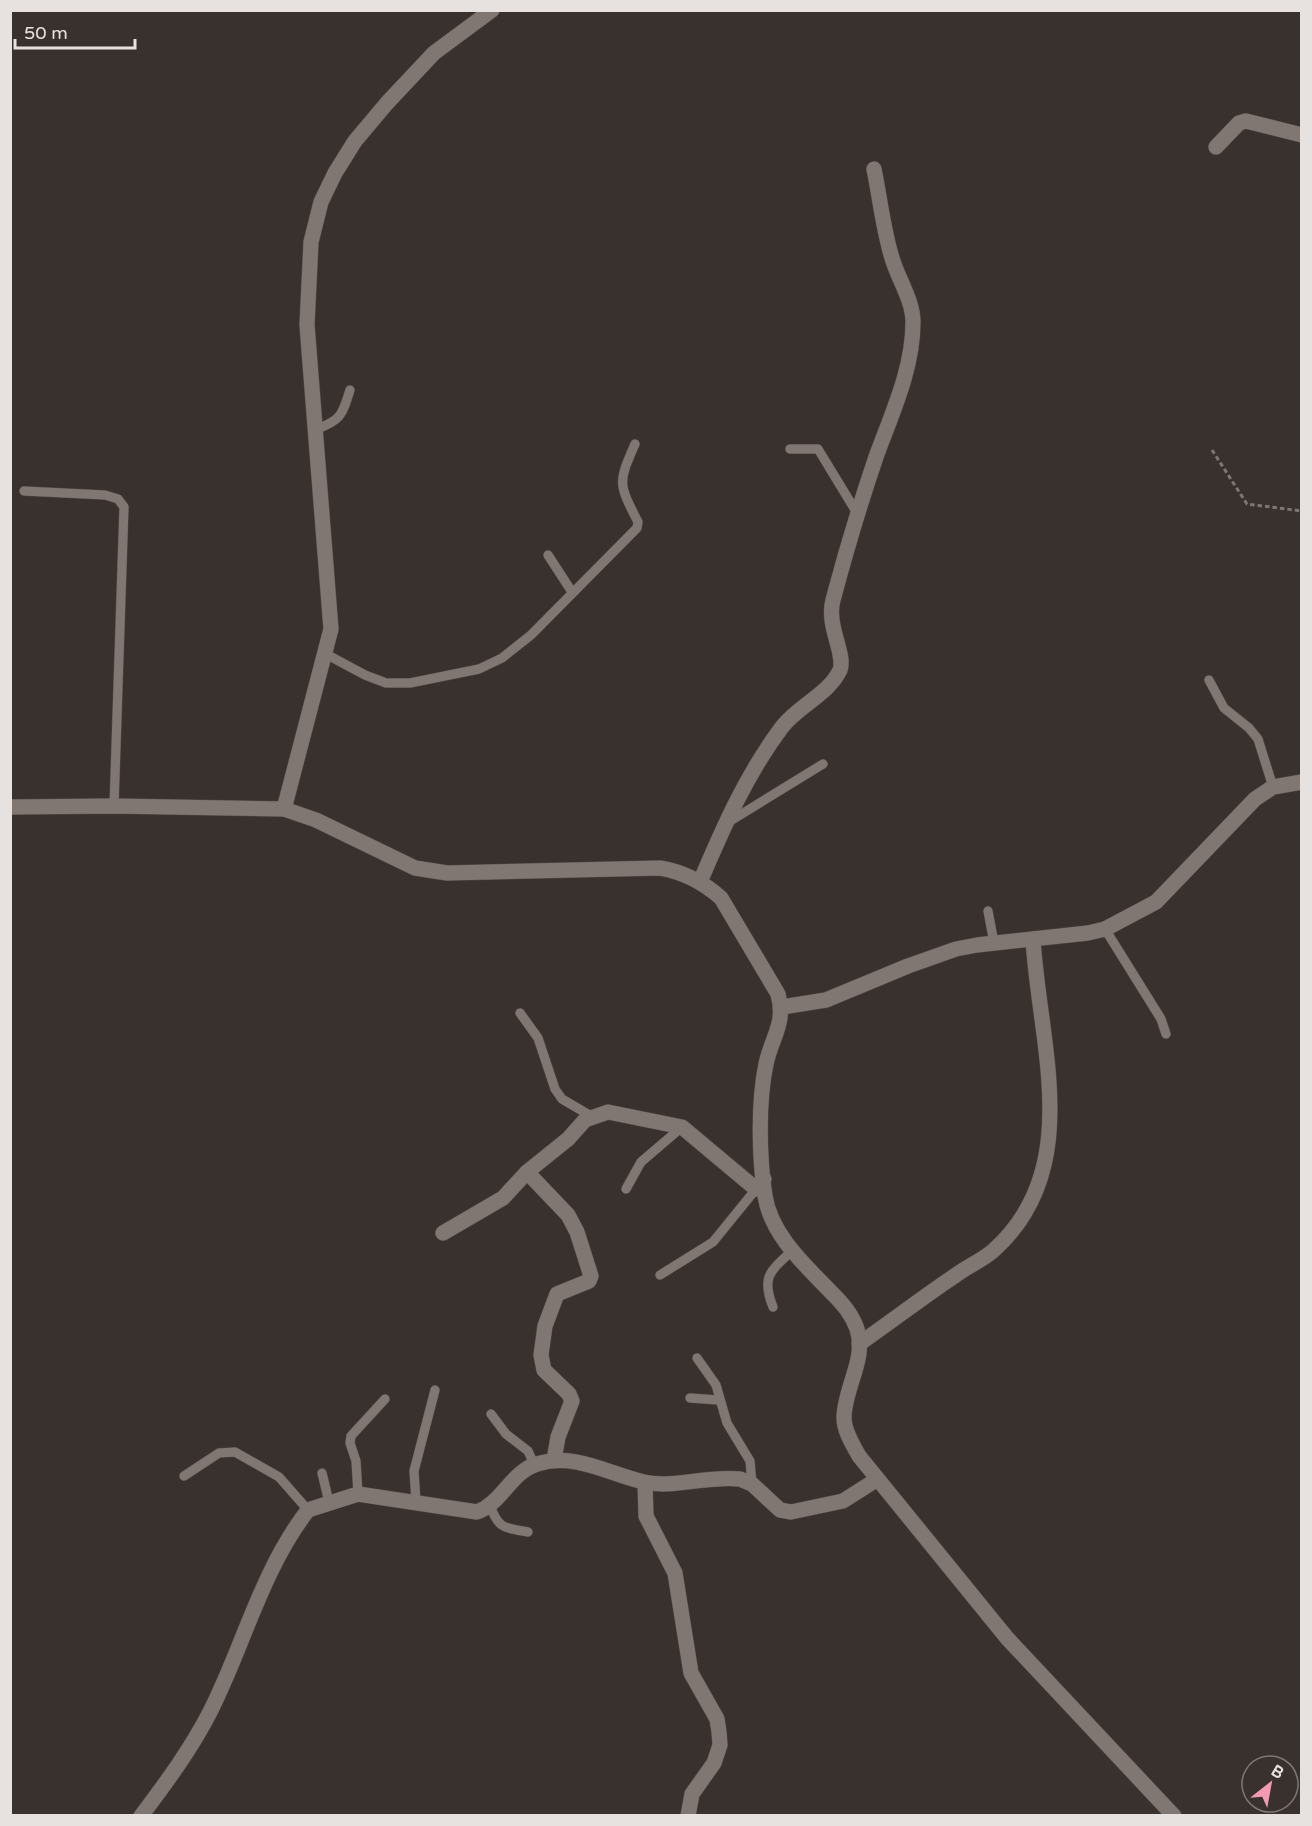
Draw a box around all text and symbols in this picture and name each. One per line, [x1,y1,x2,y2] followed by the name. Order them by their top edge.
[15,12,135,50] scale bar
[24,22,68,44] text: 50 m
[1240,1754,1300,1814] north arrow
[1267,1761,1287,1783] text: B

